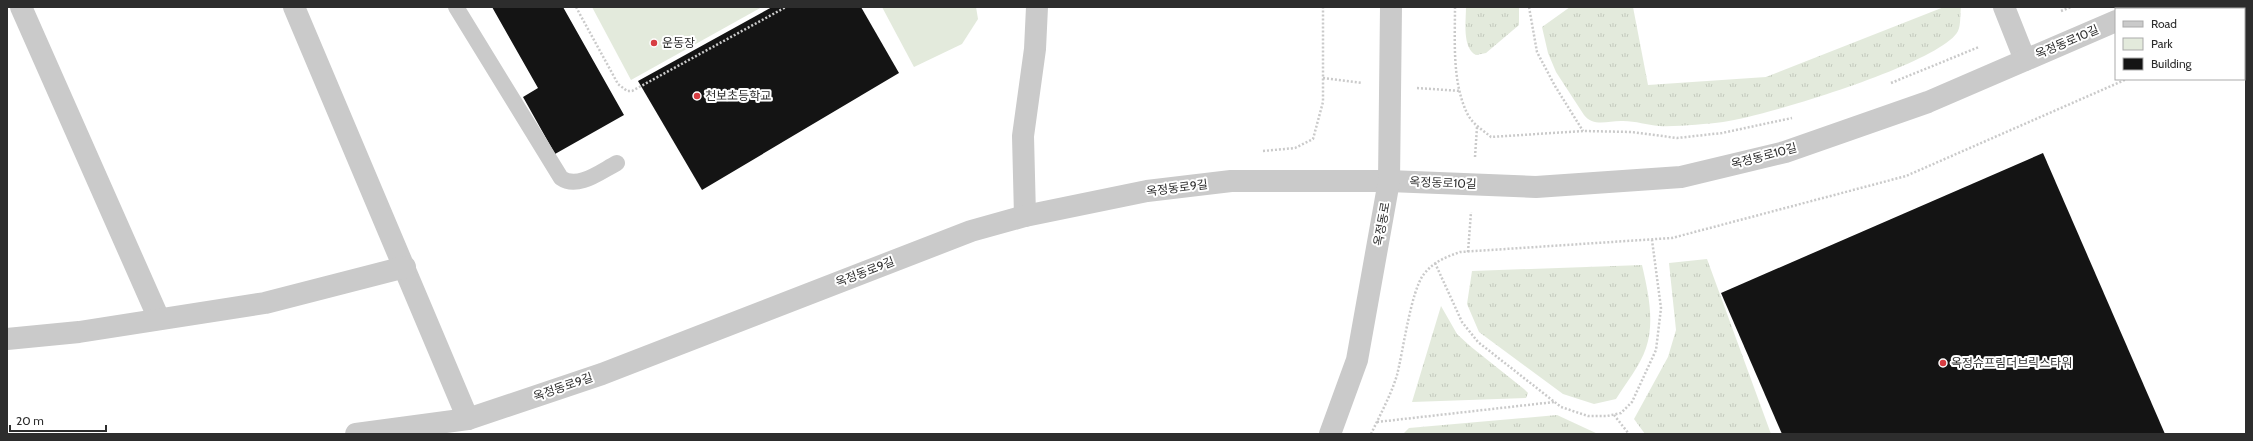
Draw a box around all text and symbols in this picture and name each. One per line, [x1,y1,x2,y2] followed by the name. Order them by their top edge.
[2115,8,2245,80] legend
[2151,16,2177,31] text: Road
[2033,21,2101,62] street label: 옥정동로10길
[662,35,695,50] place label: 운동장
[2151,36,2173,51] text: Park
[649,38,659,48] marker: 운동장
[2151,56,2193,71] text: Building
[705,88,771,103] place label: 천보초등학교
[692,91,702,101] marker: 천보초등학교
[1729,140,1798,171] street label: 옥정동로10길
[1409,174,1477,191] street label: 옥정동로10길
[1145,176,1209,199] street label: 옥정동로9길
[1370,201,1393,247] street label: 옥정동로
[833,253,896,290] street label: 옥정동로9길
[1951,355,2072,370] place label: 옥정슈프림더브릭스타워
[1938,358,1948,368] marker: 옥정슈프림더브릭스타워
[531,369,595,404] street label: 옥정동로9길
[10,407,106,433] scale bar
[16,413,44,428] text: 20 m

